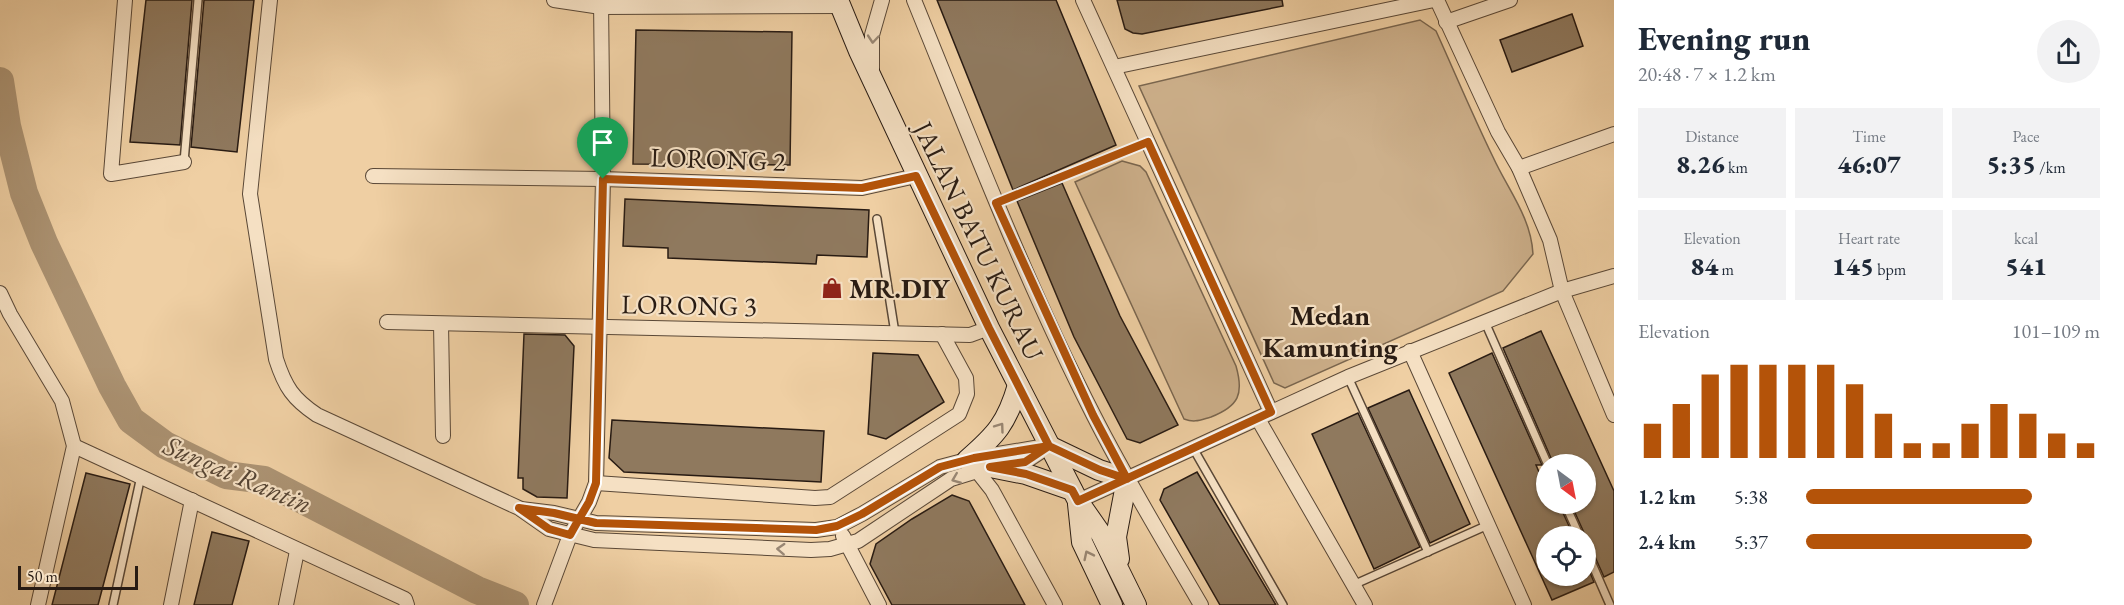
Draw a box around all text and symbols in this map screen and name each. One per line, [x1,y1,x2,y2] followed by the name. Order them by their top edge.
[1638,17,1810,60] text: Evening run
[2037,20,2100,83] button: share
[867,34,880,43] one-way arrow
[1638,61,1776,87] text: 20:48 · 7 × 1.2 km
[905,114,1052,366] street label: JALAN BATU KURAU
[577,117,628,179] pin
[586,126,619,159] icon: arrive
[1685,126,1739,147] text: Distance
[1852,126,1886,147] text: Time
[2013,126,2039,147] text: Pace
[650,139,786,179] street label: LORONG 2
[1676,147,1725,181] text: 8.26
[1837,147,1901,181] text: 46:07
[1986,147,2036,181] text: 5:35
[1725,157,1748,178] text: km
[2036,157,2066,178] text: /km
[1683,228,1741,249] text: Elevation
[1838,228,1900,249] text: Heart rate
[2014,228,2038,249] text: kcal
[1690,249,1718,283] text: 84
[1832,249,1874,283] text: 145
[2005,249,2047,283] text: 541
[1718,259,1734,280] text: m
[1874,259,1906,280] text: bpm
[849,271,950,306] place label: MR.DIY
[820,276,844,300] shop icon: MR.DIY
[621,286,757,324] street label: LORONG 3
[1262,297,1399,365] district label: Medan Kamunting
[1638,318,1710,344] text: Elevation
[2012,318,2100,344] text: 101–109 m
[993,423,1004,434] one-way arrow
[157,426,318,521] water label: Sungai Rantin
[1536,454,1596,514] north arrow
[1536,454,1596,586] map controls
[951,472,962,484] one-way arrow
[1638,484,1696,510] text: 1.2 km
[1734,484,1768,510] text: 5:38
[1536,526,1596,586] button: locate
[1638,529,1696,555] text: 2.4 km
[1734,529,1768,555] text: 5:37
[776,542,785,555] one-way arrow
[1084,551,1096,562] one-way arrow
[18,563,138,590] scale bar
[27,566,58,587] text: 50 m

